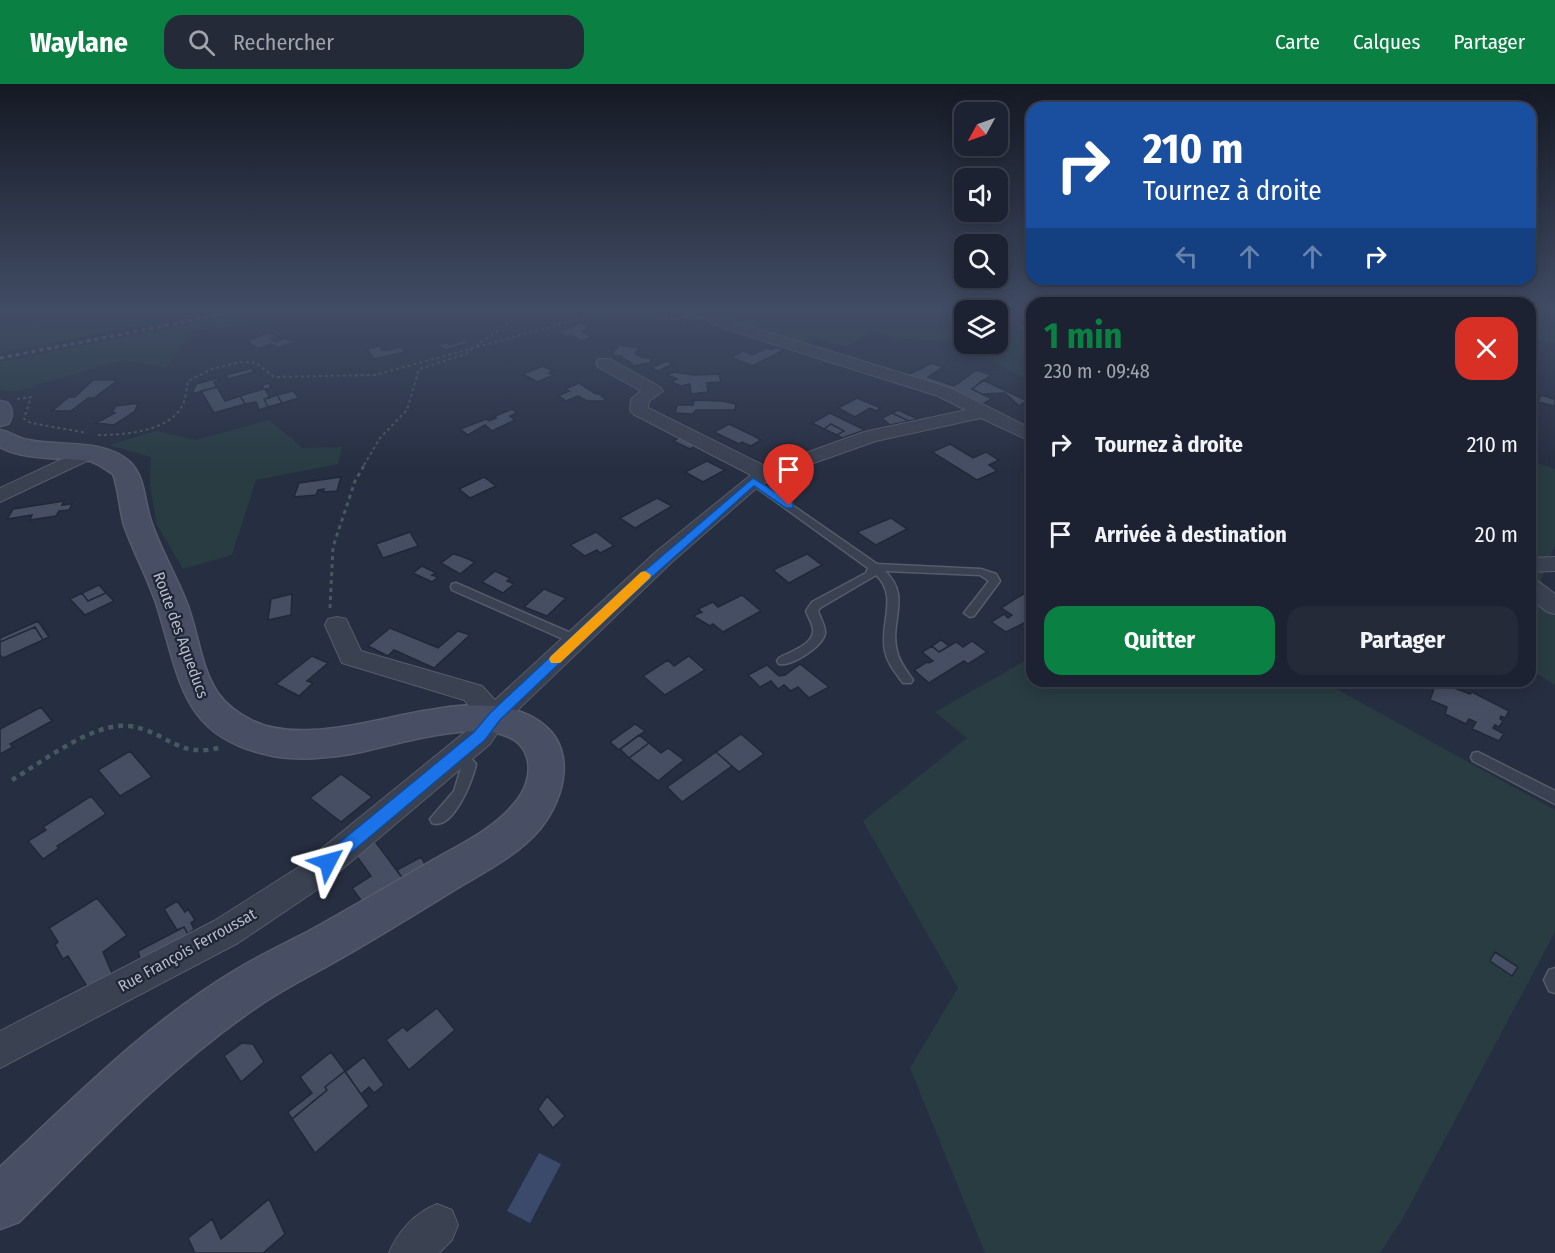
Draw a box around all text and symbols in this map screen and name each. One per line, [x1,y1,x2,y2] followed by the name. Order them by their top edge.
[164,15,584,69] search box
[30,26,128,59] text: Waylane
[185,26,218,59] icon: search
[233,29,334,56] text: Rechercher
[1275,29,1320,55] text: Carte
[1353,29,1420,55] text: Calques
[1453,29,1525,55] text: Partager
[954,102,1008,156] north arrow
[954,102,1008,354] map controls
[1143,124,1243,174] text: 210 m
[1044,126,1122,204] icon: right
[954,168,1008,222] button: sound
[1143,175,1322,207] text: Tournez à droite
[954,234,1008,288] button: search
[1170,240,1203,273] icon: left
[1233,240,1266,273] icon: ahead
[1296,240,1329,273] icon: ahead
[1359,240,1392,273] icon: right
[954,300,1008,354] button: layers
[1044,314,1122,358] text: 1 min
[1455,317,1518,380] button: close
[1044,359,1150,383] text: 230 m · 09:48
[1044,428,1077,461] icon: right
[1095,431,1243,458] text: Tournez à droite
[1467,431,1518,458] text: 210 m
[763,444,814,506] pin
[772,453,805,486] icon: arrive
[1044,518,1077,551] icon: arrive
[1095,521,1287,548] text: Arrivée à destination
[1475,521,1518,548] text: 20 m
[149,569,213,701] street label: Route des Aqueducs
[1044,606,1275,675] button: Quitter
[1287,606,1518,675] button: Partager
[296,830,360,894] position arrow
[115,904,260,996] street label: Rue François Ferroussat

